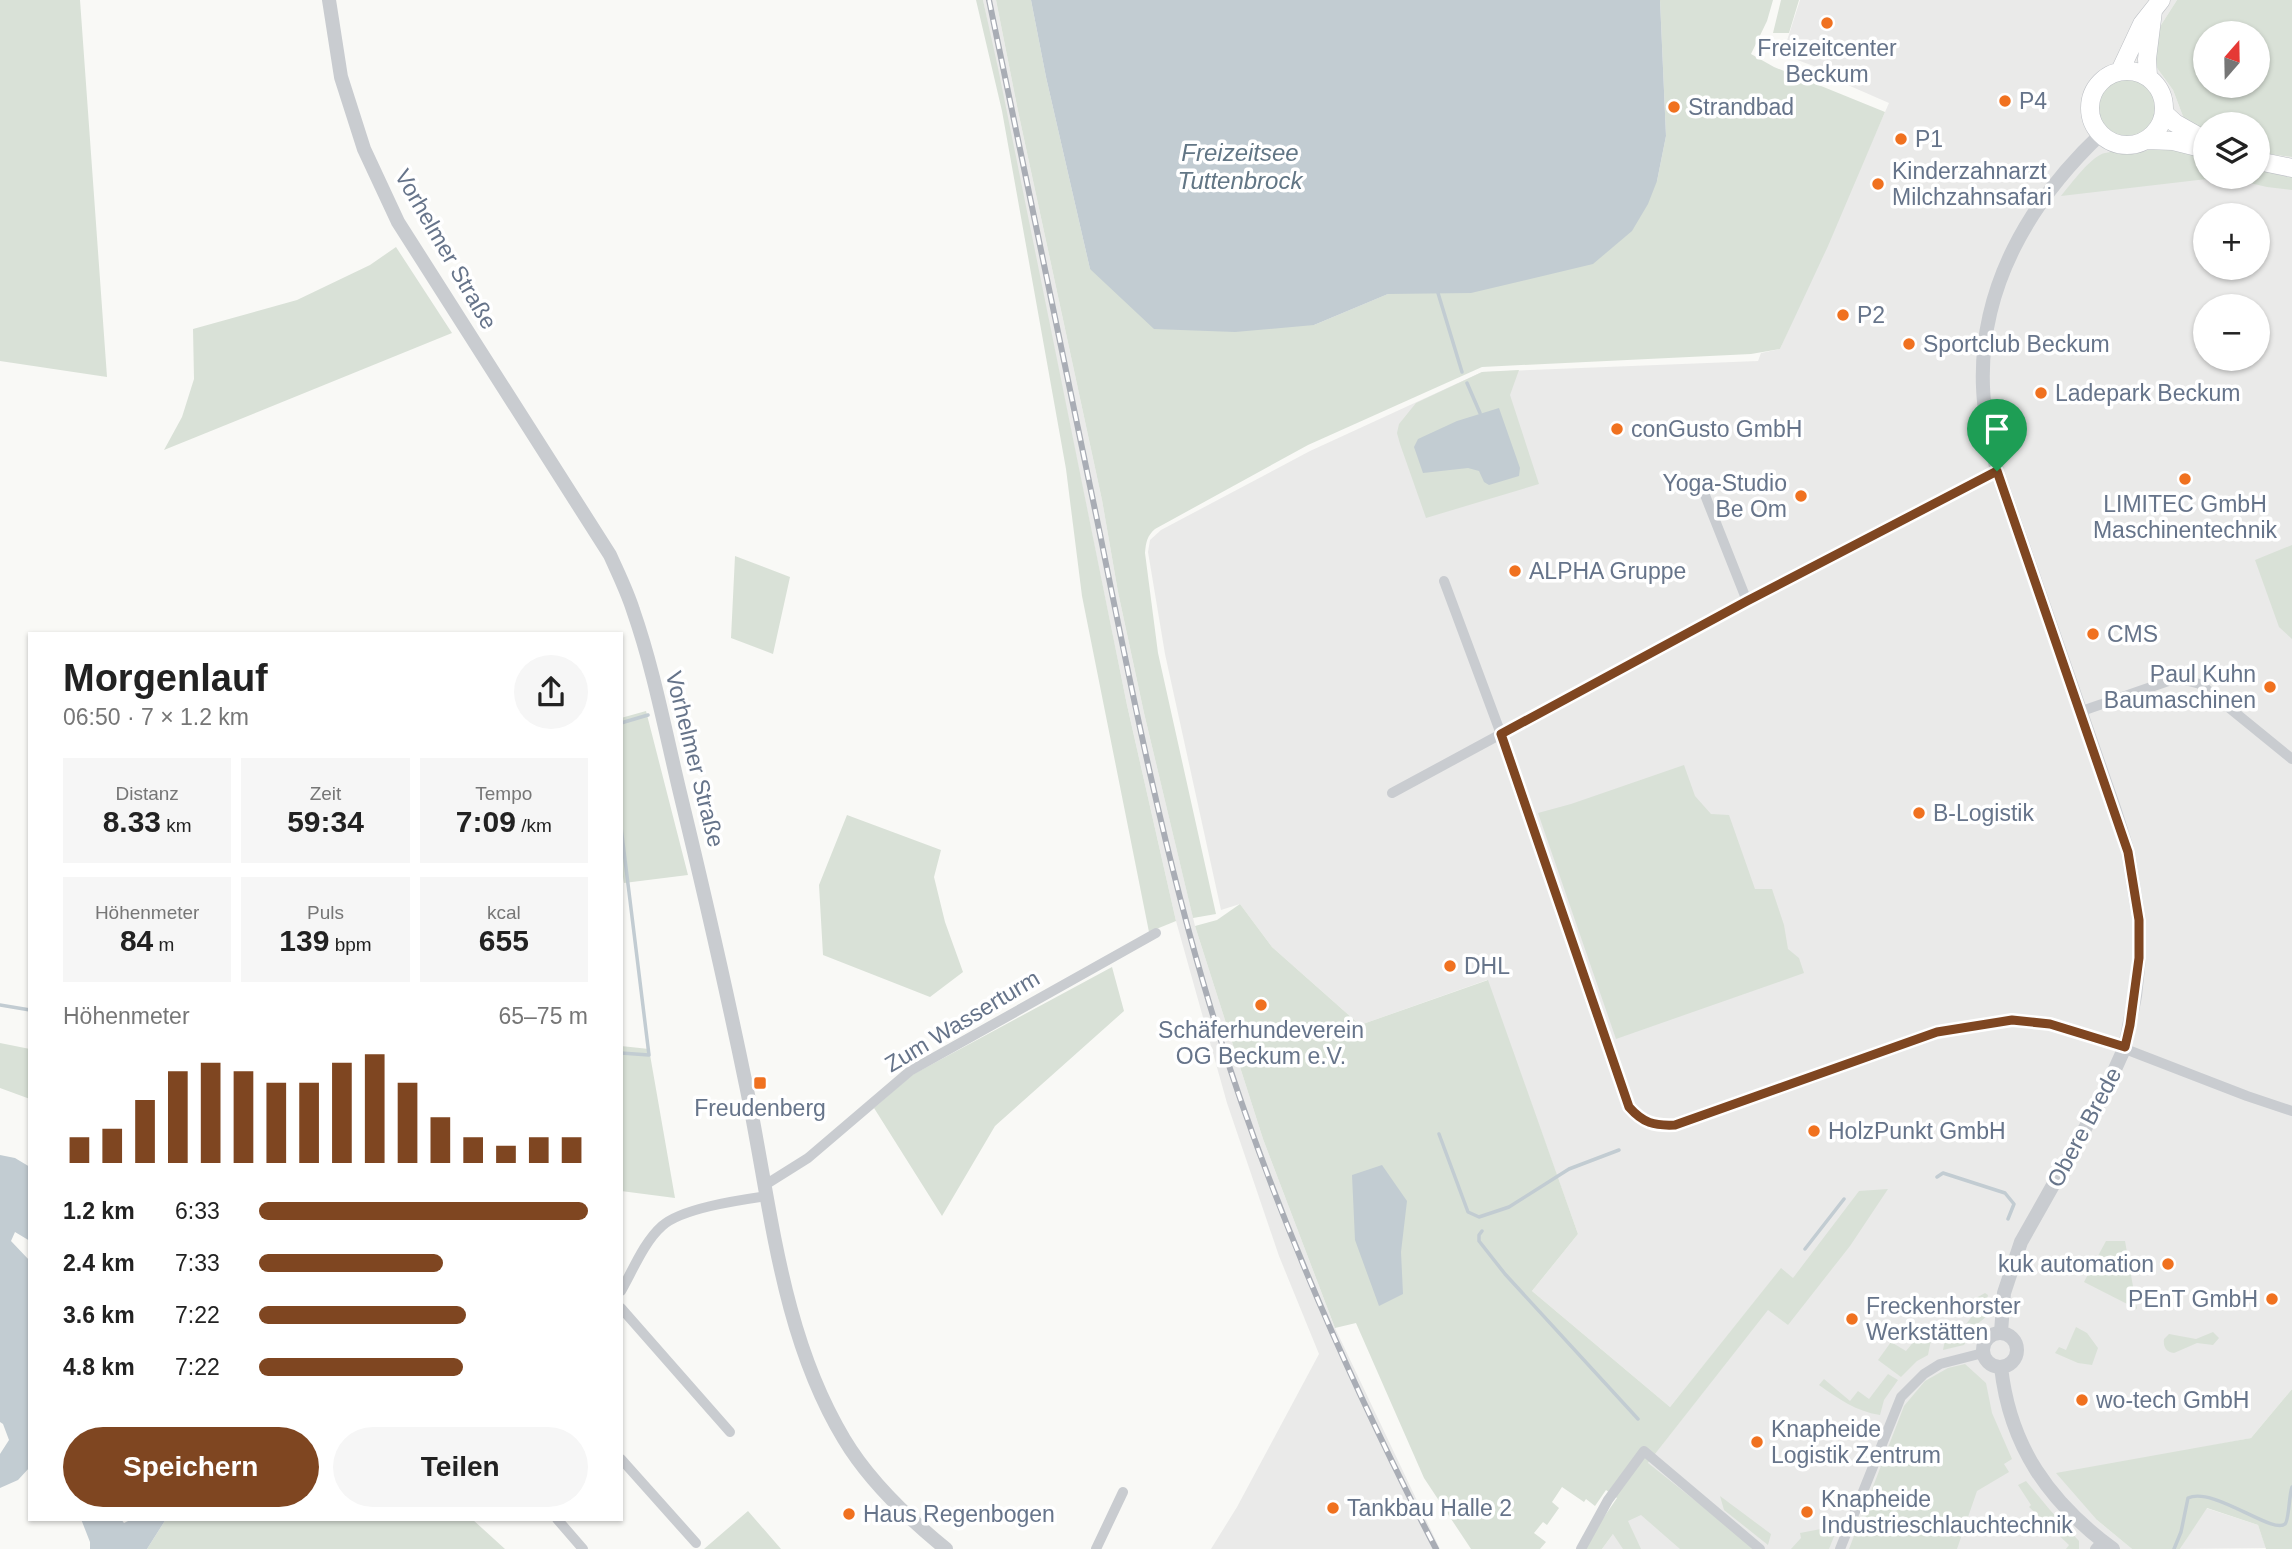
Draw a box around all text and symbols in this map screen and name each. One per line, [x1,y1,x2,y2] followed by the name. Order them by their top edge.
[1819,15,1835,31] marker: Freizeitcenter Beckum
[2193,21,2270,98] north arrow
[2193,21,2270,371] map controls
[1757,35,1897,87] place label: Freizeitcenter Beckum
[2019,88,2047,114] place label: P4
[1997,93,2013,109] marker: P4
[1688,94,1794,120] place label: Strandbad
[1666,99,1682,115] marker: Strandbad
[2193,112,2270,189] button: layers
[1915,126,1943,152] place label: P1
[1893,131,1909,147] marker: P1
[1178,139,1304,194] water label: Freizeitsee Tuttenbrock
[1892,158,2052,210] place label: Kinderzahnarzt Milchzahnsafari
[390,164,502,334] street label: Vorhelmer Straße
[1870,176,1886,192] marker: Kinderzahnarzt Milchzahnsafari
[2193,203,2270,280] button: +
[2193,294,2270,371] button: −
[1857,302,1885,328] place label: P2
[1835,307,1851,323] marker: P2
[1923,331,2110,357] place label: Sportclub Beckum
[1901,336,1917,352] marker: Sportclub Beckum
[2055,380,2240,406] place label: Ladepark Beckum
[2033,385,2049,401] marker: Ladepark Beckum
[1967,399,2027,471] pin
[1978,410,2016,448] icon: arrive
[1631,416,1802,442] place label: conGusto GmbH
[1609,421,1625,437] marker: conGusto GmbH
[1663,470,1787,522] place label: Yoga-Studio Be Om
[2177,471,2193,487] marker: LIMITEC GmbH Maschinentechnik
[1793,488,1809,504] marker: Yoga-Studio Be Om
[2093,491,2278,543] place label: LIMITEC GmbH Maschinentechnik
[1529,558,1686,584] place label: ALPHA Gruppe
[1507,563,1523,579] marker: ALPHA Gruppe
[2107,621,2158,647] place label: CMS
[2085,626,2101,642] marker: CMS
[514,655,588,729] button: share
[63,657,268,699] text: Morgenlauf
[2104,661,2256,713] place label: Paul Kuhn Baumaschinen
[661,668,729,850] street label: Vorhelmer Straße
[2262,679,2278,695] marker: Paul Kuhn Baumaschinen
[63,704,249,730] text: 06:50 · 7 × 1.2 km
[115,783,179,804] text: Distanz
[310,783,341,804] text: Zeit
[475,783,532,804] text: Tempo
[1933,800,2034,826] place label: B-Logistik
[103,805,161,838] text: 8.33
[287,805,364,838] text: 59:34
[456,805,516,838] text: 7:09
[1911,805,1927,821] marker: B-Logistik
[161,815,192,836] text: km
[516,815,552,836] text: /km
[95,902,199,923] text: Höhenmeter
[307,902,344,923] text: Puls
[487,902,521,923] text: kcal
[120,924,153,957] text: 84
[279,924,329,957] text: 139
[479,924,529,957] text: 655
[153,934,174,955] text: m
[329,934,372,955] text: bpm
[1464,953,1510,979] place label: DHL
[1442,958,1458,974] marker: DHL
[880,965,1044,1077] street label: Zum Wasserturm
[1253,997,1269,1013] marker: Schäferhundeverein OG Beckum e.V.
[63,1003,190,1029] text: Höhenmeter
[498,1003,588,1029] text: 65–75 m
[1158,1017,1364,1069] place label: Schäferhundeverein OG Beckum e.V.
[2042,1063,2126,1191] street label: Obere Brede
[752,1075,768,1091] marker: Freudenberg
[694,1095,826,1121] place label: Freudenberg
[1828,1118,2006,1144] place label: HolzPunkt GmbH
[1806,1123,1822,1139] marker: HolzPunkt GmbH
[63,1198,135,1224] text: 1.2 km
[175,1198,220,1224] text: 6:33
[63,1250,135,1276] text: 2.4 km
[175,1250,220,1276] text: 7:33
[1998,1251,2154,1277] place label: kuk automation
[2160,1256,2176,1272] marker: kuk automation
[2128,1286,2258,1312] place label: PEnT GmbH
[2264,1291,2280,1307] marker: PEnT GmbH
[1866,1293,2021,1345] place label: Freckenhorster Werkstätten
[63,1302,135,1328] text: 3.6 km
[175,1302,220,1328] text: 7:22
[1844,1311,1860,1327] marker: Freckenhorster Werkstätten
[63,1354,135,1380] text: 4.8 km
[175,1354,220,1380] text: 7:22
[2095,1387,2249,1413] place label: wo-tech GmbH
[2074,1392,2090,1408] marker: wo-tech GmbH
[1771,1416,1941,1468] place label: Knapheide Logistik Zentrum
[63,1427,319,1507] button: Speichern
[333,1427,588,1507] button: Teilen
[1749,1434,1765,1450] marker: Knapheide Logistik Zentrum
[1821,1486,2073,1538] place label: Knapheide Industrieschlauchtechnik
[1347,1495,1512,1521] place label: Tankbau Halle 2
[1325,1500,1341,1516] marker: Tankbau Halle 2
[863,1501,1055,1527] place label: Haus Regenbogen
[1799,1504,1815,1520] marker: Knapheide Industrieschlauchtechnik
[841,1506,857,1522] marker: Haus Regenbogen

